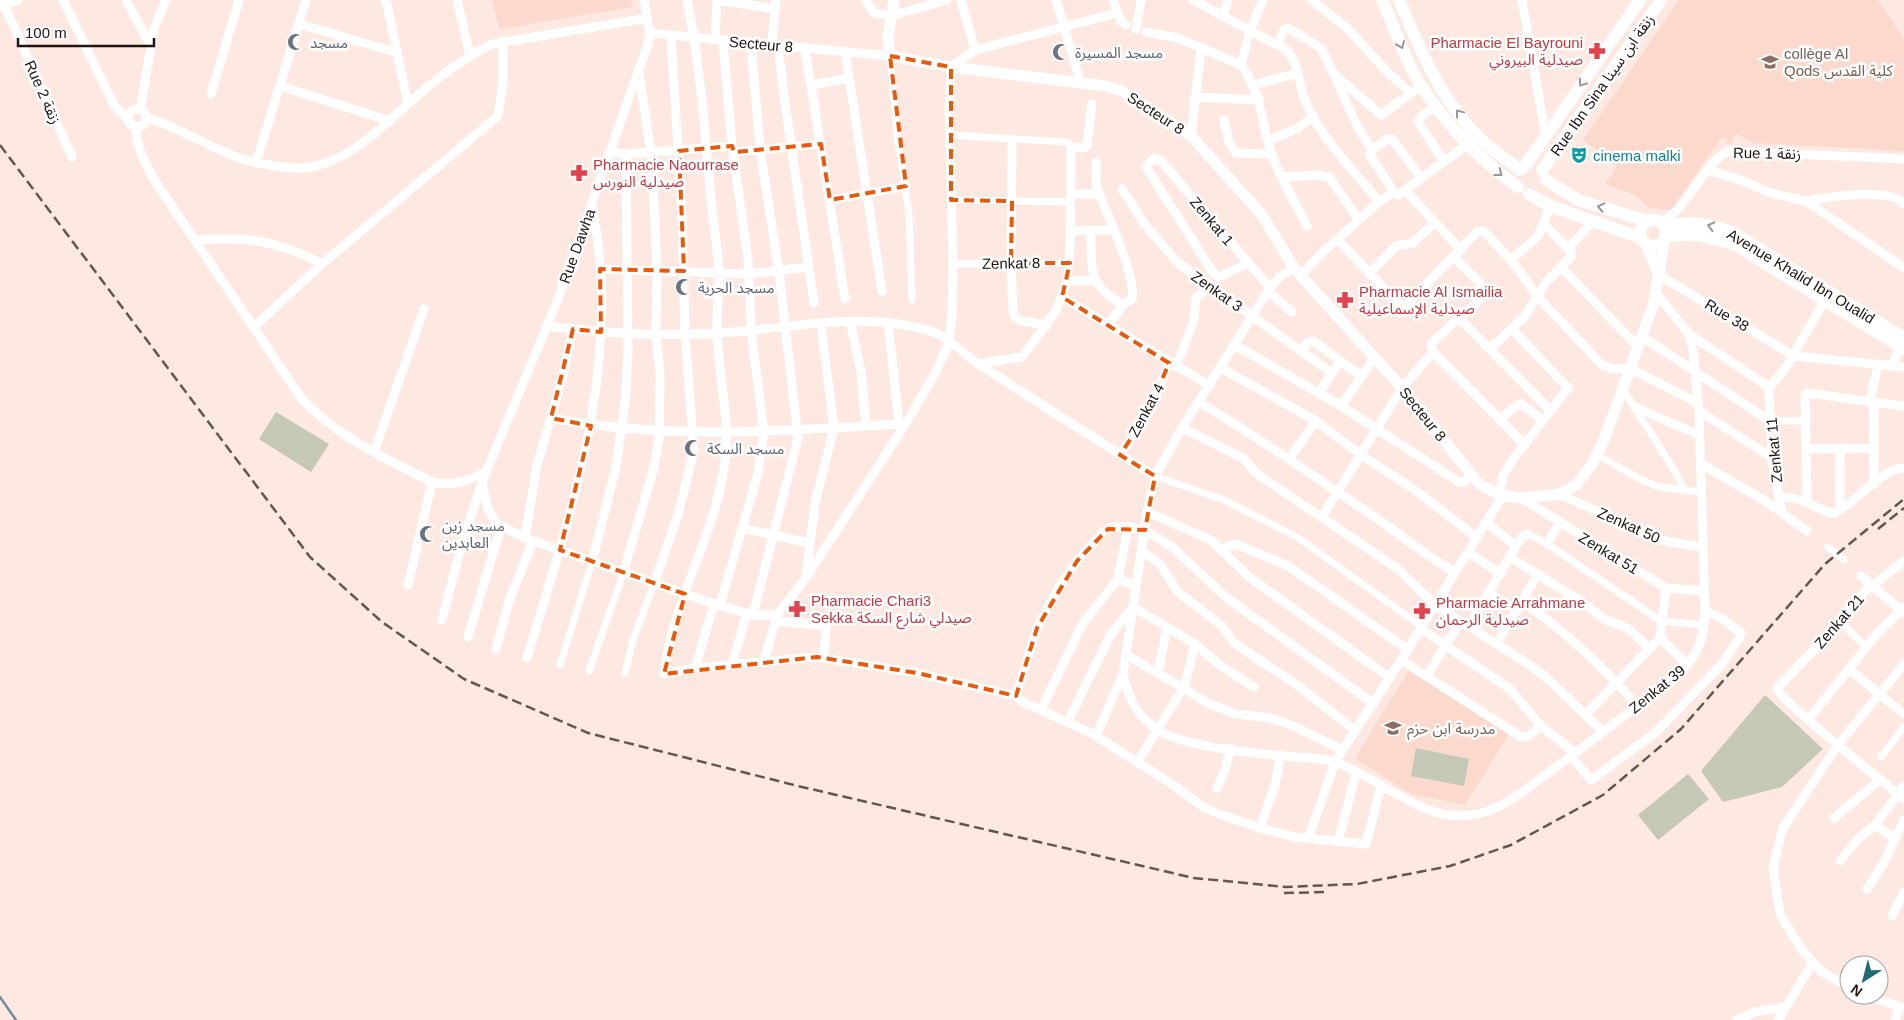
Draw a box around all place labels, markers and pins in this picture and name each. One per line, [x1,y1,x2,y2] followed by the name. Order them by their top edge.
[286,32,306,52] mosque icon: مسجد
[310,34,348,51] place label: مسجد
[1430,34,1583,71] place label: Pharmacie El Bayrouni صيدلية البيروني
[1587,41,1607,61] pharmacy icon: Pharmacie El Bayrouni صيدلية البيروني
[1051,42,1071,62] mosque icon: مسجد المسيرة
[1075,44,1163,62] place label: مسجد المسيرة
[1784,45,1894,80] place label: collège Al Qods كلية القدس
[1760,52,1780,72] school or university icon: collège Al Qods كلية القدس
[1569,145,1589,165] theatre icon: cinema malki
[1593,147,1681,164] place label: cinema malki
[593,156,739,191] place label: Pharmacie Naourrase صيدلية النورس
[569,163,589,183] pharmacy icon: Pharmacie Naourrase صيدلية النورس
[674,277,694,297] mosque icon: مسجد الحرية
[698,279,775,297] place label: مسجد الحرية
[1359,283,1503,319] place label: Pharmacie Al Ismailia صيدلية الإسماعيلية
[1335,290,1355,310] pharmacy icon: Pharmacie Al Ismailia صيدلية الإسماعيلية
[683,438,703,458] mosque icon: مسجد السكة
[707,440,784,457] place label: مسجد السكة
[442,517,505,552] place label: مسجد زين العابدين
[418,524,438,544] mosque icon: مسجد زين العابدين
[811,592,972,630] place label: Pharmacie Chari3 Sekka صيدلي شارع السكة
[1436,594,1585,629] place label: Pharmacie Arrahmane صيدلية الرحمان
[787,599,807,619] pharmacy icon: Pharmacie Chari3 Sekka صيدلي شارع السكة
[1412,601,1432,621] pharmacy icon: Pharmacie Arrahmane صيدلية الرحمان
[1383,718,1403,738] school or university icon: مدرسة ابن حزم
[1407,720,1495,740] place label: مدرسة ابن حزم

